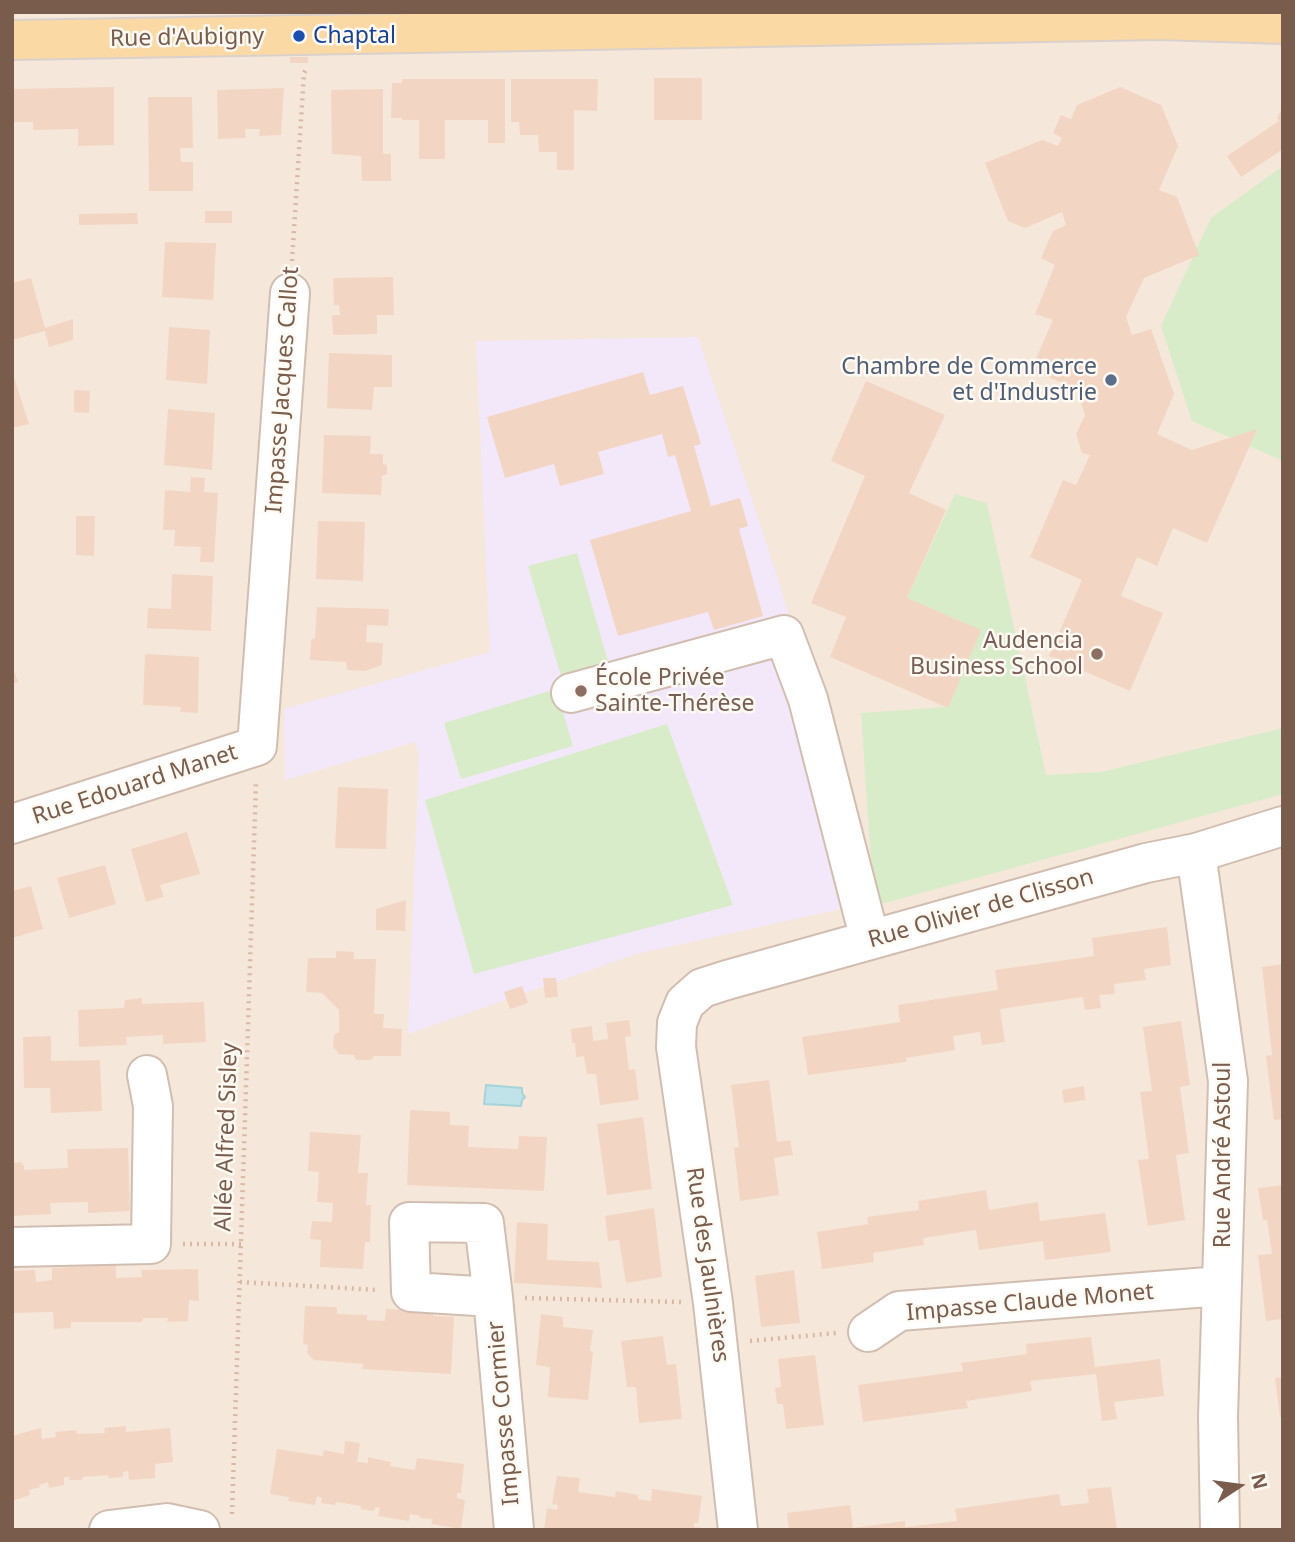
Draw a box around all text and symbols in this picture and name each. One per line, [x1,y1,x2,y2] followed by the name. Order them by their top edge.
[313,22,396,50] place label: Chaptal
[110,23,264,53] street label: Rue d'Aubigny
[291,28,307,44] marker: Chaptal
[261,266,305,514] street label: Impasse Jacques Callot
[841,353,1097,407] place label: Chambre de Commerce et d'Industrie
[1103,372,1119,388] marker: Chambre de Commerce et d'Industrie
[910,627,1083,681] place label: Audencia Business School
[1089,646,1105,662] marker: Audencia Business School
[595,664,754,718] place label: École Privée Sainte-Thérèse
[573,683,589,699] marker: École Privée Sainte-Thérèse
[29,739,241,831] street label: Rue Edouard Manet
[865,864,1097,954] street label: Rue Olivier de Clisson
[210,1042,244,1232] street label: Allée Alfred Sisley
[1209,1062,1237,1248] street label: Rue André Astoul
[680,1166,734,1364] street label: Rue des Jaulnières
[905,1278,1155,1328] street label: Impasse Claude Monet
[482,1320,526,1506] street label: Impasse Cormier
[1204,1451,1274,1521] north arrow
[1245,1471,1274,1492] text: N

